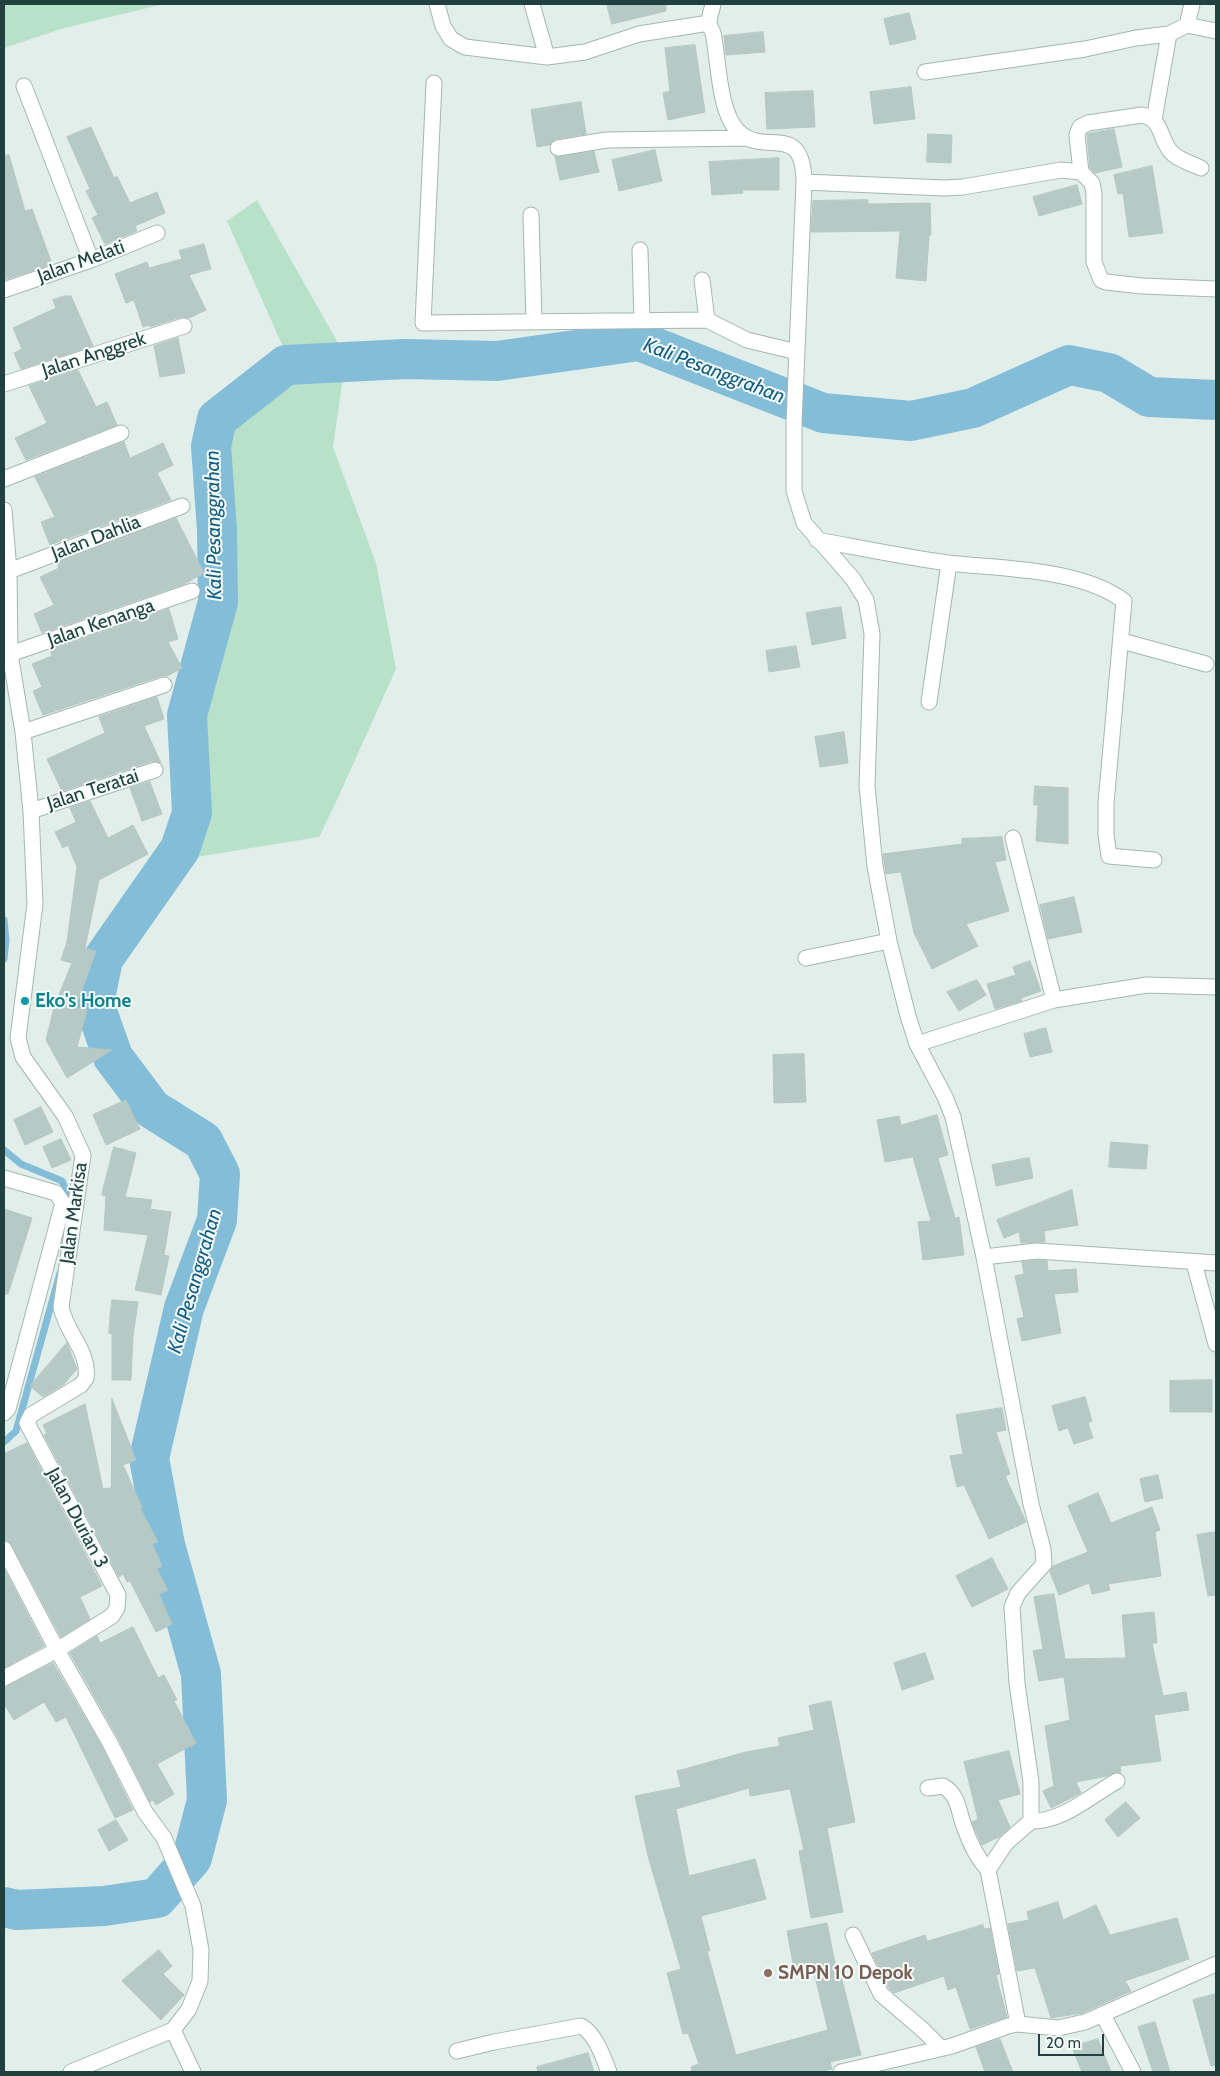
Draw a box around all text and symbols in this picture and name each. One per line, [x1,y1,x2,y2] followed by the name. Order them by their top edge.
[34,236,128,288] street label: Jalan Melati
[39,328,149,382] street label: Jalan Anggrek
[640,333,788,409] water label: Kali Pesanggrahan
[201,450,227,600] water label: Kali Pesanggrahan
[49,511,143,565] street label: Jalan Dahlia
[45,594,157,652] street label: Jalan Kenanga
[44,764,142,816] street label: Jalan Teratai
[35,990,131,1012] place label: Eko's Home
[19,995,31,1007] marker: Eko's Home
[56,1161,92,1265] street label: Jalan Markisa
[163,1206,227,1356] water label: Kali Pesanggrahan
[41,1464,113,1572] street label: Jalan Durian 3
[778,1962,913,1984] place label: SMPN 10 Depok
[762,1967,774,1979] marker: SMPN 10 Depok
[1040,2024,1106,2056] scale bar
[1046,2034,1081,2052] text: 20 m

